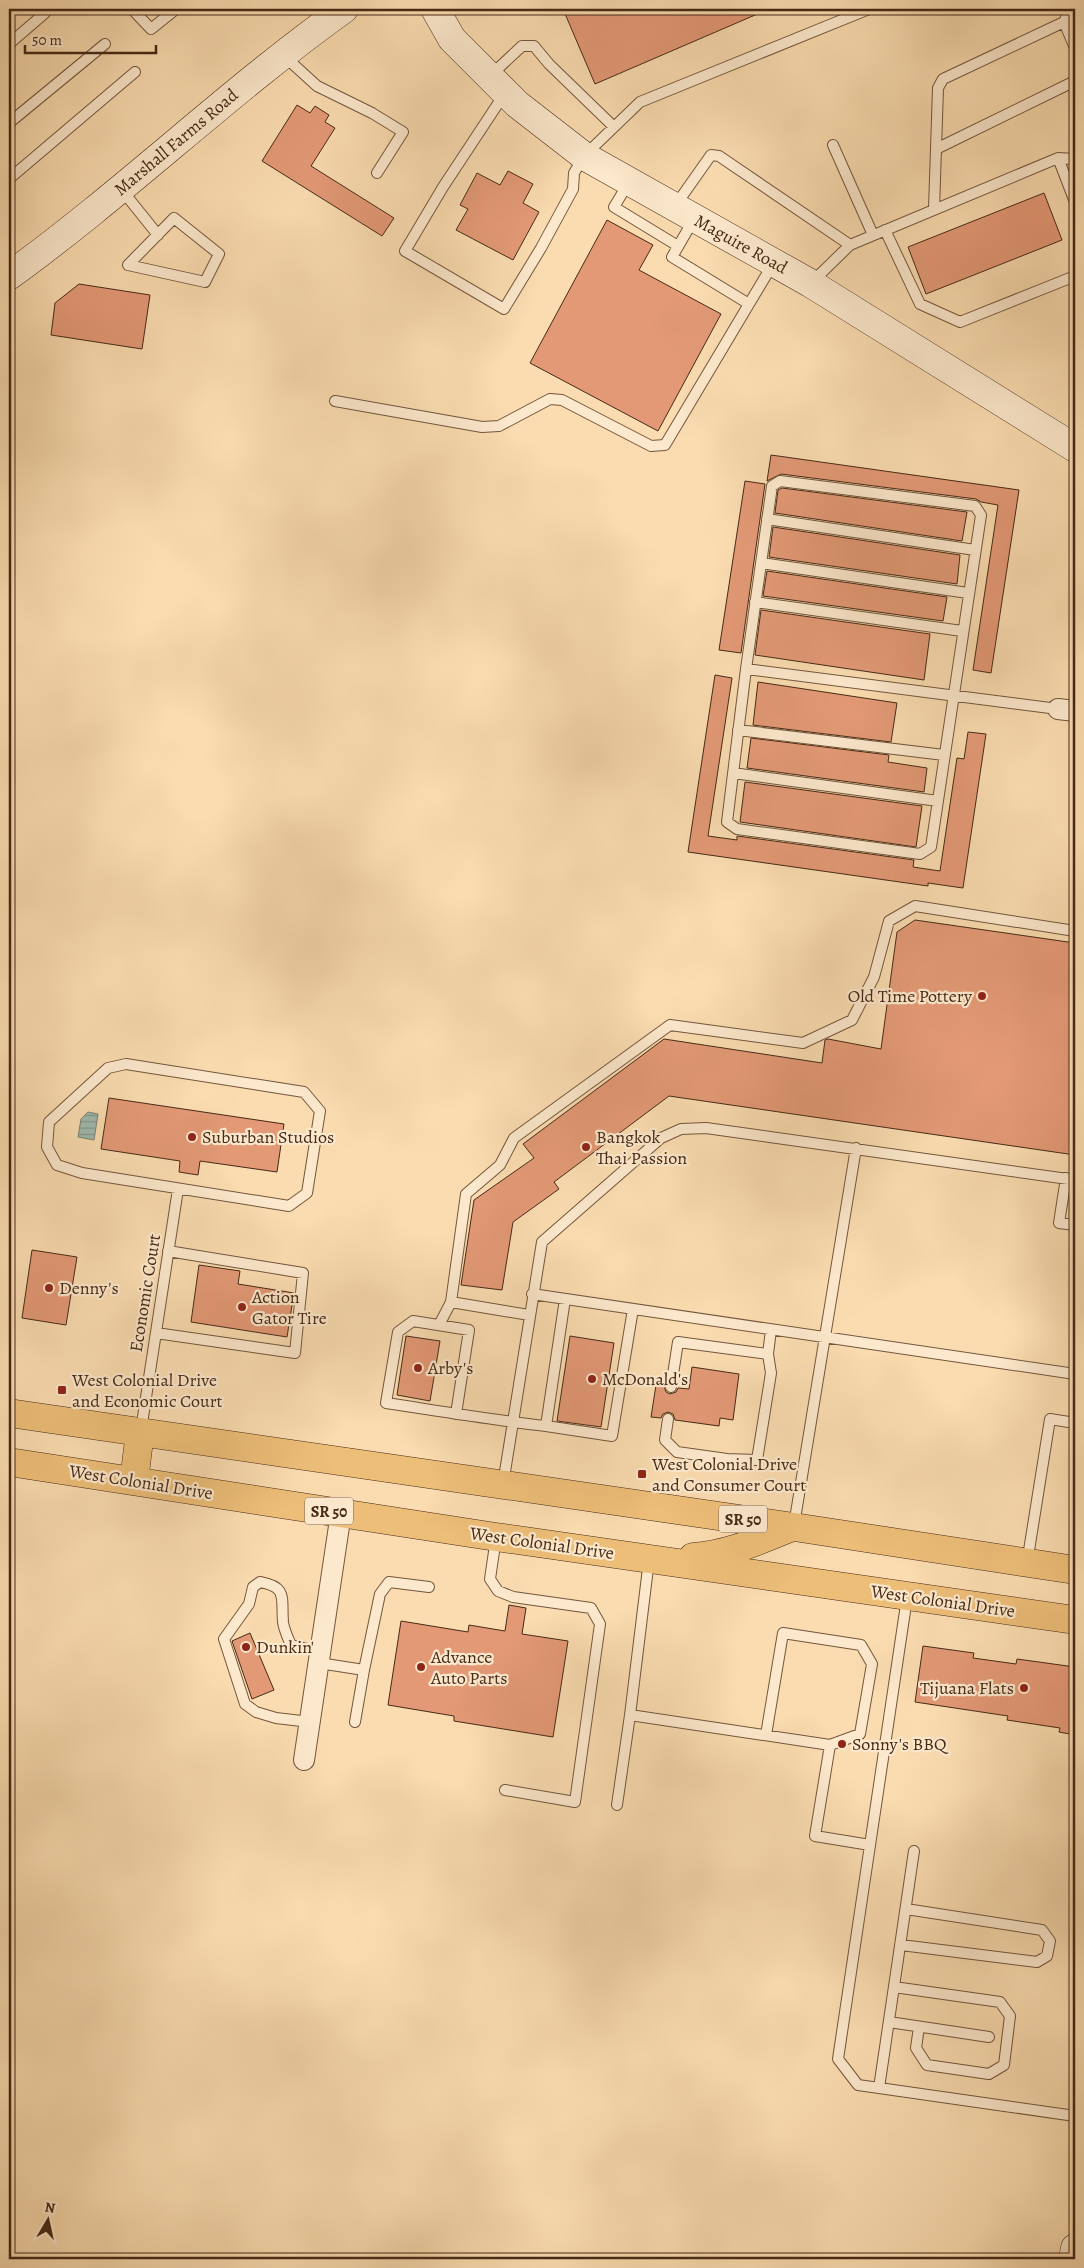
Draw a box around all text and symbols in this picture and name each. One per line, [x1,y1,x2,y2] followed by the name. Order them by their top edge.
[25,22,156,54] scale bar
[32,30,62,50] text: 50 m
[109,83,243,201] street label: Marshall Farms Road
[690,209,792,280] street label: Maguire Road
[848,984,973,1008] place label: Old Time Pottery
[976,990,988,1002] marker: Old Time Pottery
[202,1125,334,1149] place label: Suburban Studios
[596,1125,687,1170] place label: Bangkok Thai Passion
[186,1131,198,1143] marker: Suburban Studios
[580,1141,592,1153] marker: Bangkok Thai Passion
[124,1232,166,1354] street label: Economic Court
[59,1276,119,1300] place label: Denny's
[43,1282,55,1294] marker: Denny's
[251,1285,327,1330] place label: Action Gator Tire
[236,1301,248,1313] marker: Action Gator Tire
[427,1356,473,1380] place label: Arby's
[412,1362,424,1374] marker: Arby's
[602,1367,688,1391] place label: McDonald's
[71,1368,223,1413] place label: West Colonial Drive and Economic Court
[586,1373,598,1385] marker: McDonald's
[56,1384,68,1396] marker: West Colonial Drive and Economic Court
[651,1452,806,1497] place label: West Colonial Drive and Consumer Court
[66,1459,215,1505] street label: West Colonial Drive
[636,1468,648,1480] marker: West Colonial Drive and Consumer Court
[305,1498,353,1524] road number: SR 50
[719,1506,767,1532] road number: SR 50
[467,1521,616,1565] street label: West Colonial Drive
[868,1579,1017,1623] street label: West Colonial Drive
[256,1635,314,1659] place label: Dunkin'
[240,1641,252,1653] marker: Dunkin'
[430,1645,507,1690] place label: Advance Auto Parts
[415,1661,427,1673] marker: Advance Auto Parts
[920,1676,1014,1700] place label: Tijuana Flats
[1018,1682,1030,1694] marker: Tijuana Flats
[852,1732,949,1756] place label: Sonny's BBQ
[836,1738,848,1750] marker: Sonny's BBQ
[22,2196,72,2246] north arrow
[43,2197,56,2218] text: N

